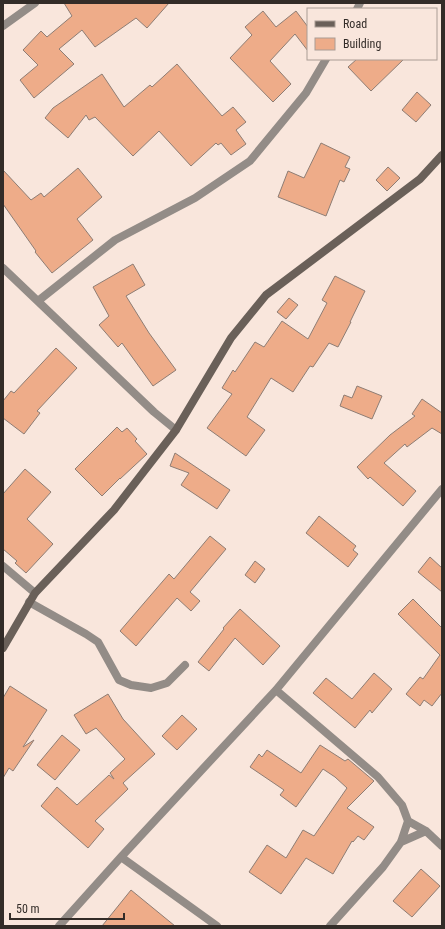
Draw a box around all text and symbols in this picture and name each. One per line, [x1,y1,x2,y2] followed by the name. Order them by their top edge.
[307,8,437,60] legend
[343,17,367,31] text: Road
[343,37,381,51] text: Building
[10,895,124,921] scale bar
[16,902,40,916] text: 50 m

